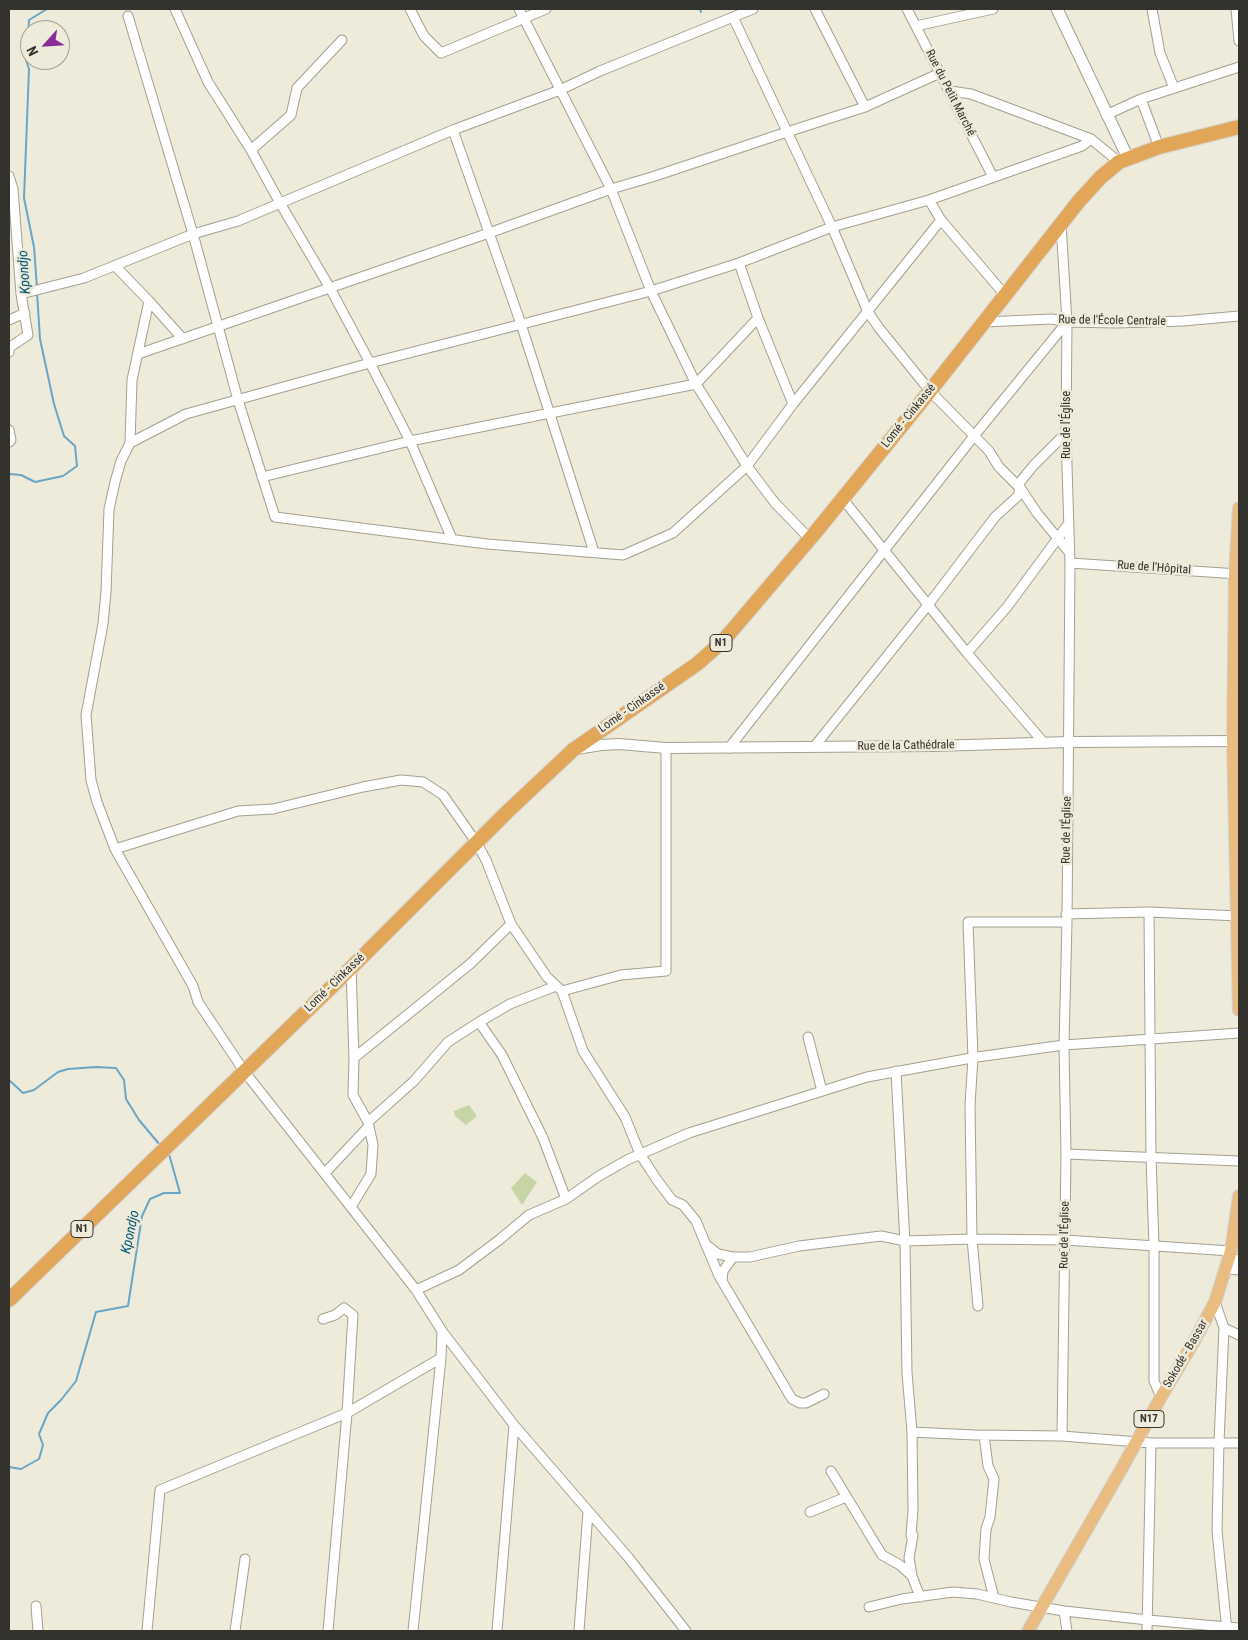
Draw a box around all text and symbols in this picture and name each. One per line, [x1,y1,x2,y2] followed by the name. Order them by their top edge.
[20,20,70,70] north arrow
[23,44,41,59] text: N
[922,47,978,139] street label: Rue du Petit Marché
[15,250,35,294] water label: Kpondjo
[1058,313,1166,329] street label: Rue de l'École Centrale
[879,381,939,451] street label: Lomé - Cinkassé
[1060,391,1074,459] street label: Rue de l'Église
[1117,558,1191,578] street label: Rue de l'Hôpital
[710,634,732,651] road number: N1
[596,680,668,736] street label: Lomé - Cinkassé
[857,738,955,754] street label: Rue de la Cathédrale
[1059,796,1075,864] street label: Rue de l'Église
[302,951,368,1015] street label: Lomé - Cinkassé
[1057,1201,1073,1269] street label: Rue de l'Église
[118,1209,144,1255] water label: Kpondjo
[71,1220,93,1238] road number: N1
[1161,1317,1211,1391] street label: Sokodé - Bassar
[1134,1410,1164,1428] road number: N17

